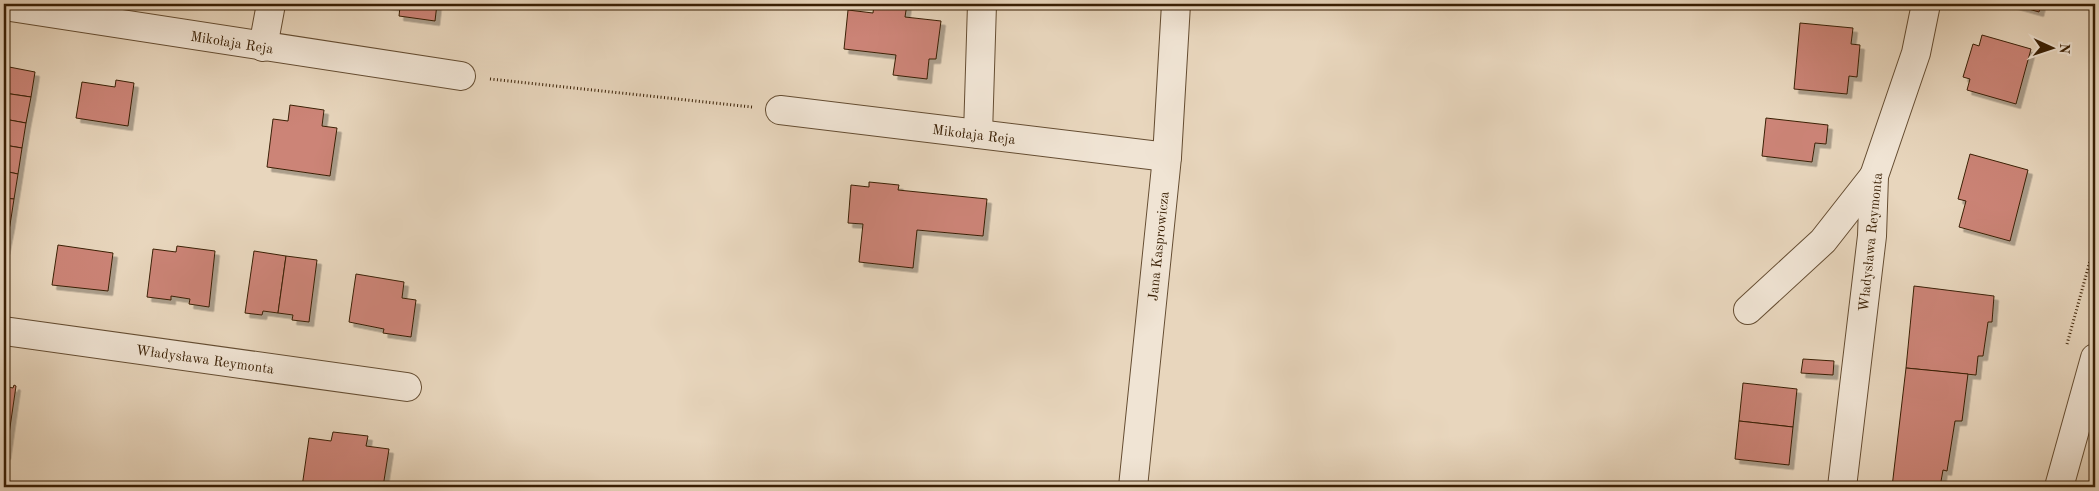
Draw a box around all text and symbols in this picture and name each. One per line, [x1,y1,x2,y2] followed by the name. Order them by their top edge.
[2026,22,2076,72] north arrow
[189,30,274,56] street label: Mikołaja Reja
[2057,43,2071,55] text: N
[931,123,1016,147] street label: Mikołaja Reja
[1857,172,1885,312] street label: Władysława Reymonta
[1146,191,1172,302] street label: Jana Kasprowicza
[135,343,275,377] street label: Władysława Reymonta

